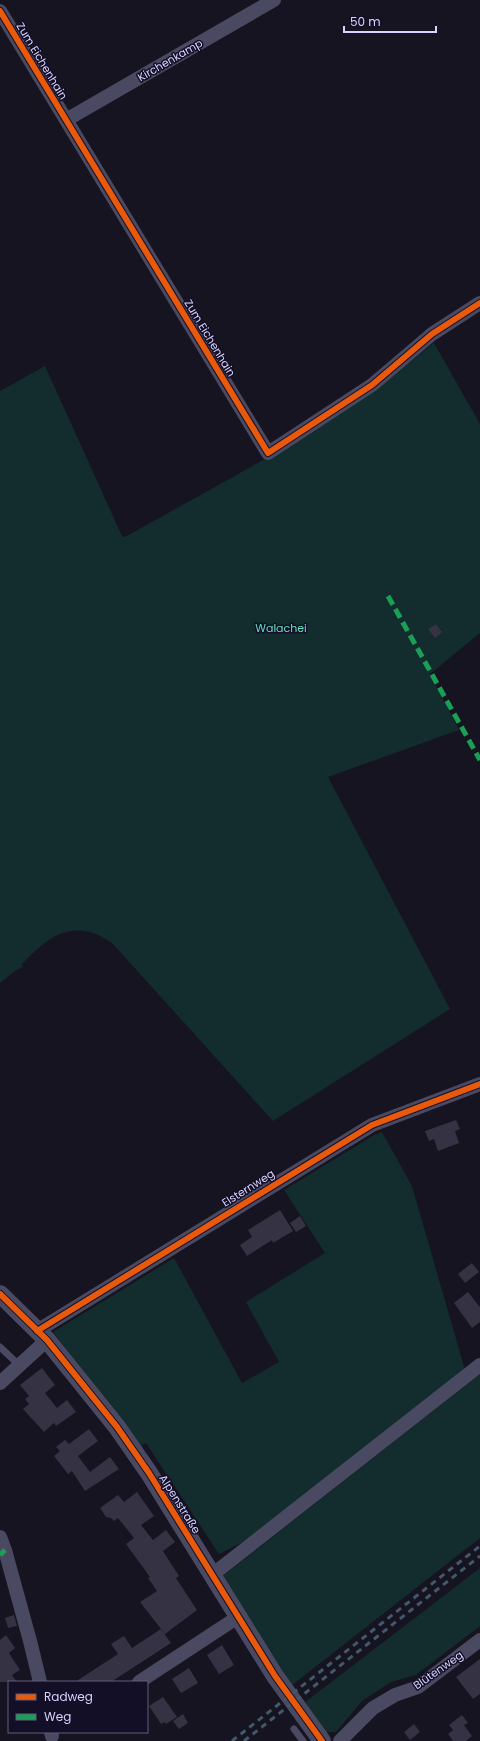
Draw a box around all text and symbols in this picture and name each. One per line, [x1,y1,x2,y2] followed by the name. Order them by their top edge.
[344,8,436,34] scale bar
[350,13,381,30] text: 50 m
[13,19,71,103] street label: Zum Eichenhain
[134,35,206,85] street label: Kirchenkamp
[181,296,239,380] street label: Zum Eichenhain
[255,620,307,636] park label: Walachei
[219,1165,277,1211] street label: Elsternweg
[155,1471,205,1537] street label: Alpenstraße
[410,1647,466,1693] street label: Blütenweg
[8,1681,148,1733] legend
[44,1688,93,1705] text: Radweg
[44,1708,71,1725] text: Weg

